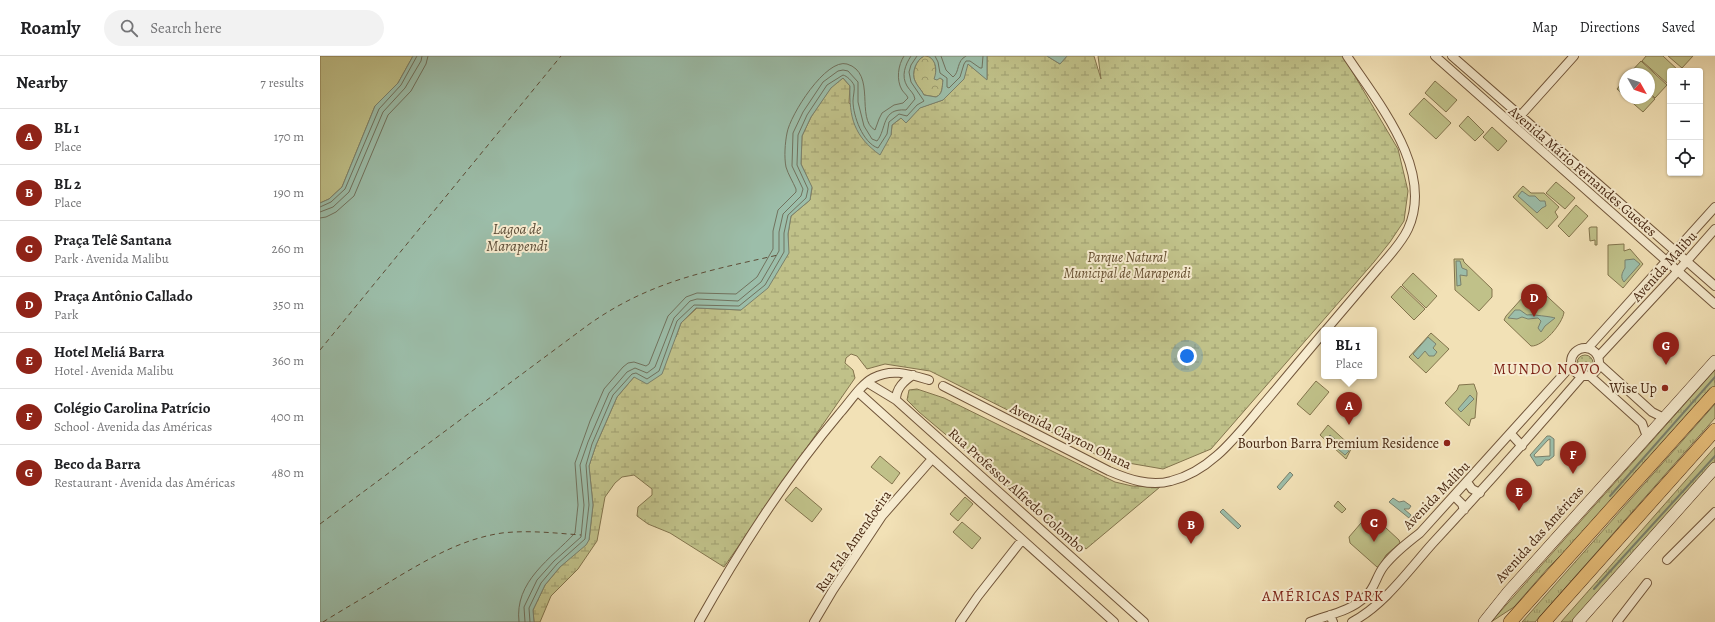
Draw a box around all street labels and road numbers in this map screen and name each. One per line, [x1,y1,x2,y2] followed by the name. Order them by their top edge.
[1504,101,1661,241] street label: Avenida Mário Fernandes Guedes
[1627,227,1701,306] street label: Avenida Malibu
[1006,398,1135,474] street label: Avenida Clayton Ohana
[944,424,1089,557] street label: Rua Professor Alfredo Colombo
[1398,456,1474,535] street label: Avenida Malibu
[1490,482,1588,588] street label: Avenida das Américas
[811,486,896,596] street label: Rua Fala Amendoeira

